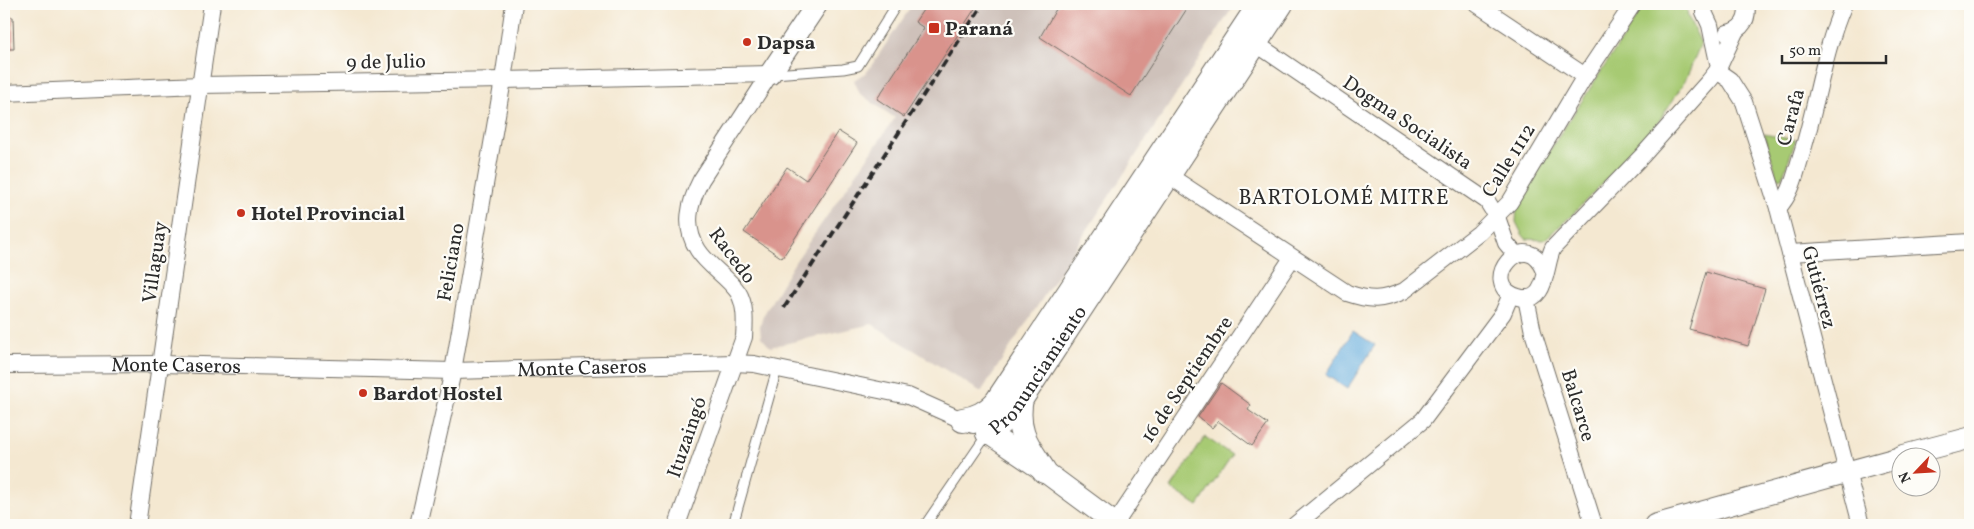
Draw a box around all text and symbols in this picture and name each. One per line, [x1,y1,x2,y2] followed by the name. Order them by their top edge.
[945,16,1013,44] place label: Paraná
[927,21,941,35] marker: Paraná
[757,30,815,58] place label: Dapsa
[1782,32,1885,64] scale bar
[741,36,753,48] marker: Dapsa
[1789,41,1821,62] text: 50 m
[346,48,426,78] street label: 9 de Julio
[1336,70,1477,178] street label: Dogma Socialista
[1771,86,1813,149] street label: Carafa
[1476,119,1543,203] street label: Calle 1112
[1238,184,1450,213] district label: BARTOLOMÉ MITRE
[251,201,405,229] place label: Hotel Provincial
[235,207,247,219] marker: Hotel Provincial
[136,219,176,305] street label: Villaguay
[431,221,473,304] street label: Feliciano
[701,222,762,290] street label: Racedo
[1794,243,1843,332] street label: Gutiérrez
[984,301,1095,443] street label: Pronunciamiento
[1135,311,1241,449] street label: 16 de Septiembre
[111,352,241,382] street label: Monte Caseros
[517,353,647,385] street label: Monte Caseros
[1553,366,1601,445] street label: Balcarce
[373,381,503,409] place label: Bardot Hostel
[357,387,369,399] marker: Bardot Hostel
[661,393,715,482] street label: Ituzaingó
[1892,446,1942,496] north arrow
[1895,468,1916,485] text: N

